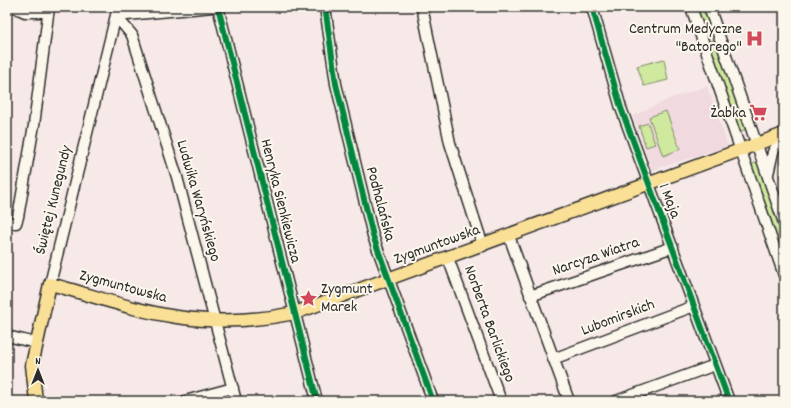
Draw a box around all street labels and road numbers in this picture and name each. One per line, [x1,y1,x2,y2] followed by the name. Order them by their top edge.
[170,137,226,265] street label: Ludwika Waryńskiego
[253,137,307,266] street label: Henryka Sienkiewicza
[29,143,79,257] street label: Świętej Kunegundy
[359,164,401,244] street label: Podhalańska
[652,180,686,222] street label: 1 Maja
[391,219,484,271] street label: Zygmuntowska
[549,231,643,283] street label: Narcyza Wiatra
[457,262,521,386] street label: Norberta Barlickiego
[77,264,170,310] street label: Zygmuntowska
[578,293,658,343] street label: Lubomirskich

